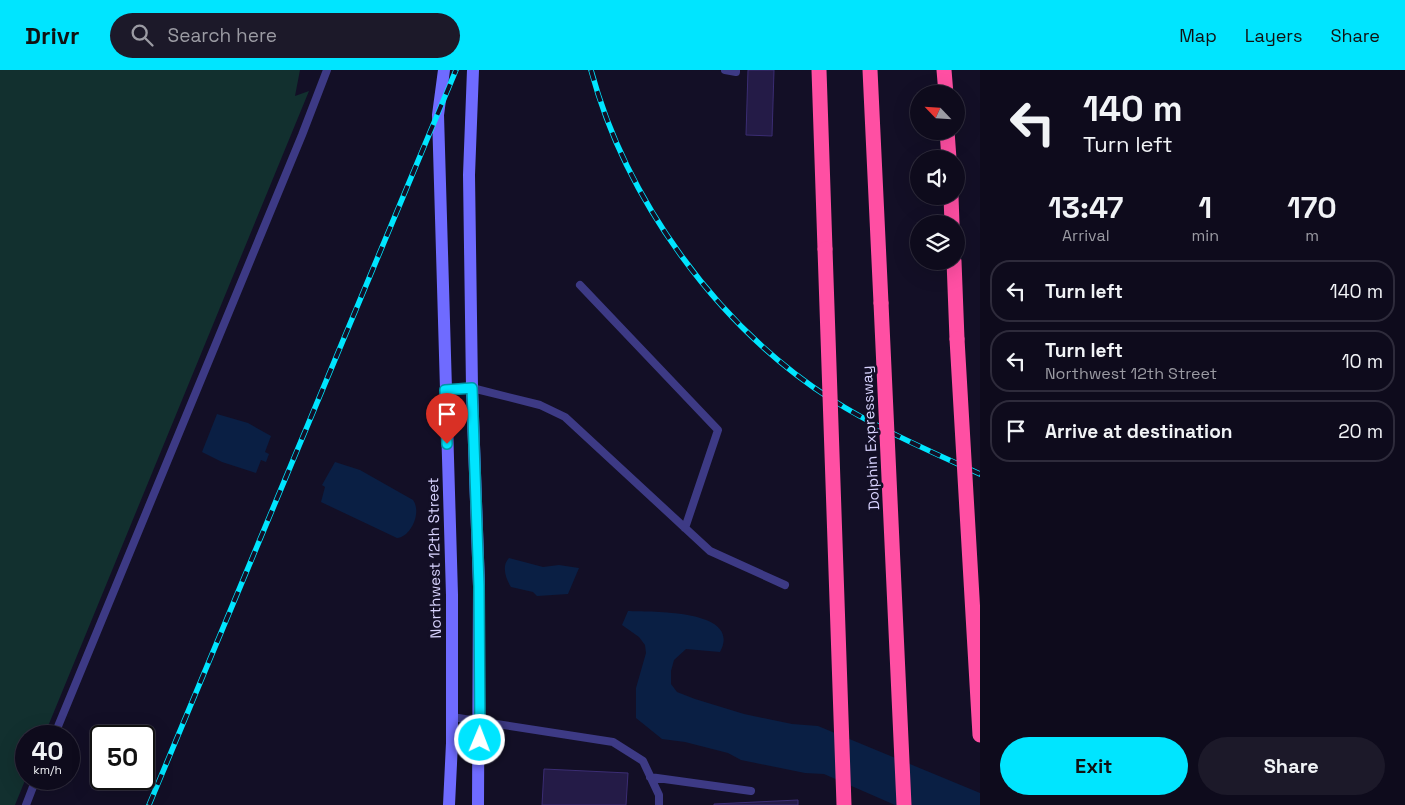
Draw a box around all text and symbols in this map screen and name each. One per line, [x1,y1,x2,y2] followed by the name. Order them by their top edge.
[110,13,460,58] search box
[25,20,80,51] text: Drivr
[128,21,156,49] icon: search
[168,23,277,48] text: Search here
[1179,24,1217,47] text: Map
[1245,24,1302,47] text: Layers
[1330,24,1380,47] text: Share
[910,85,965,140] north arrow
[910,85,965,270] map controls
[1083,87,1183,131] text: 140 m
[1000,90,1065,155] icon: left
[1083,130,1173,158] text: Turn left
[910,150,965,205] button: sound
[1048,188,1123,227] text: 13:47
[1199,188,1212,227] text: 1
[1287,188,1337,227] text: 170
[910,215,965,270] button: layers
[1062,225,1110,246] text: Arrival
[1192,225,1219,246] text: min
[1305,225,1319,246] text: m
[1002,277,1030,305] icon: left
[1045,279,1123,304] text: Turn left
[1330,279,1383,304] text: 140 m
[1045,338,1123,363] text: Turn left
[1002,347,1030,375] icon: left
[1342,349,1383,374] text: 10 m
[1045,363,1217,384] text: Northwest 12th Street
[857,365,883,511] street label: Dolphin Expressway
[426,393,468,444] pin
[433,400,461,428] icon: arrive
[1002,417,1030,445] icon: arrive
[1045,419,1233,444] text: Arrive at destination
[1338,419,1383,444] text: 20 m
[423,477,445,639] street label: Northwest 12th Street
[453,713,505,765] position arrow
[90,725,155,790] speed limit sign: 50
[31,735,64,767] text: 40
[1000,737,1188,795] button: Exit
[1198,737,1385,795] button: Share
[33,762,62,778] text: km/h

